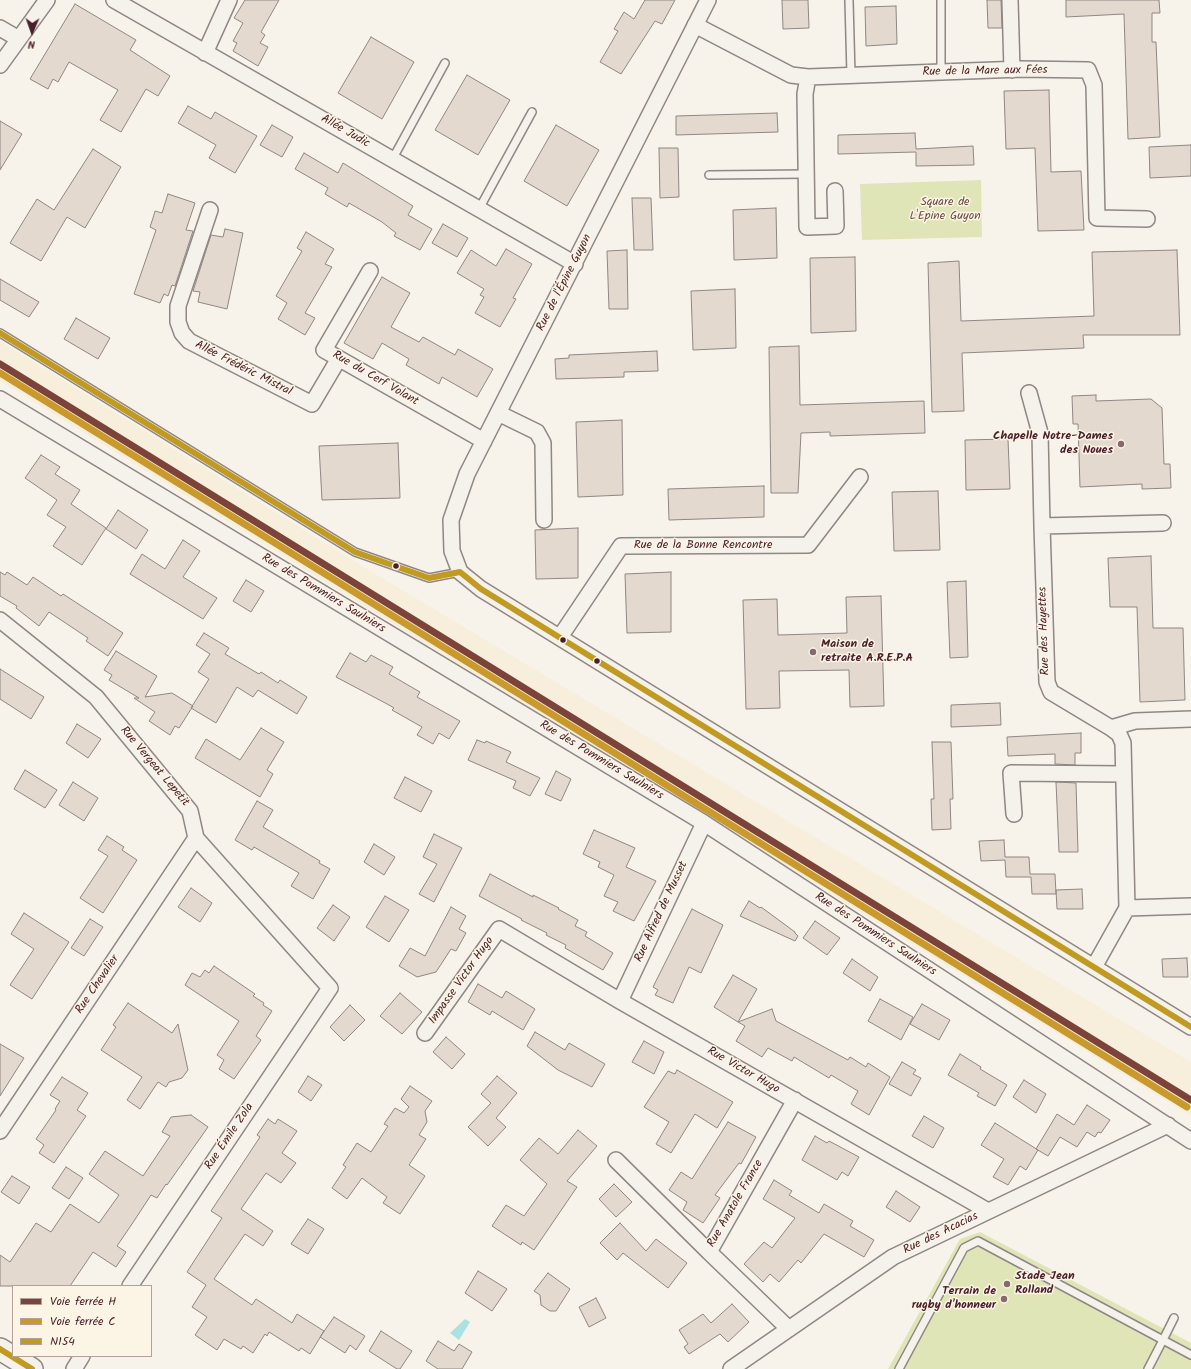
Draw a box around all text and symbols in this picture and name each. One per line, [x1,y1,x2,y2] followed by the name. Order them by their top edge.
[12,12,52,52] north arrow
[28,35,35,53] text: N
[922,64,1048,80] street label: Rue de la Mare aux Fées
[318,112,372,152] street label: Allée Judic
[909,196,981,224] park label: Square de L'Epine Guyon
[534,232,596,334] street label: Rue de l'Épine Guyon
[192,338,294,400] street label: Allée Frédéric Mistral
[329,349,421,409] street label: Rue du Cerf Volant
[993,430,1113,458] place label: Chapelle Notre-Dames des Noues
[1116,439,1126,449] marker: Chapelle Notre-Dames des Noues
[634,539,772,553] street label: Rue de la Bonne Rencontre
[258,551,388,637] street label: Rue des Pommiers Saulniers
[391,561,401,571] unlabelled marker
[1036,586,1054,676] street label: Rue des Hayettes
[558,635,568,645] unlabelled marker
[821,638,913,666] place label: Maison de retraite A.R.E.P.A
[808,647,818,657] marker: Maison de retraite A.R.E.P.A
[592,656,602,666] unlabelled marker
[536,718,666,804] street label: Rue des Pommiers Saulniers
[116,724,192,810] street label: Rue Vergeat Lepetit
[632,859,692,965] street label: Rue Alfred de Musset
[812,890,938,980] street label: Rue des Pommiers Saulniers
[426,934,498,1028] street label: Impasse Victor Hugo
[73,953,123,1017] street label: Rue Chevalier
[704,1044,782,1098] street label: Rue Victor Hugo
[202,1101,258,1173] street label: Rue Émile Zola
[705,1158,767,1250] street label: Rue Anatole France
[901,1210,981,1258] street label: Rue des Acacias
[1015,1270,1075,1298] place label: Stade Jean Rolland
[1002,1279,1012,1289] marker: Stade Jean Rolland
[12,1285,152,1357] legend
[912,1285,996,1313] place label: Terrain de rugby d'honneur
[50,1292,116,1311] text: Voie ferrée H
[999,1294,1009,1304] marker: Terrain de rugby d'honneur
[50,1312,115,1331] text: Voie ferrée C
[50,1332,75,1351] text: N154

